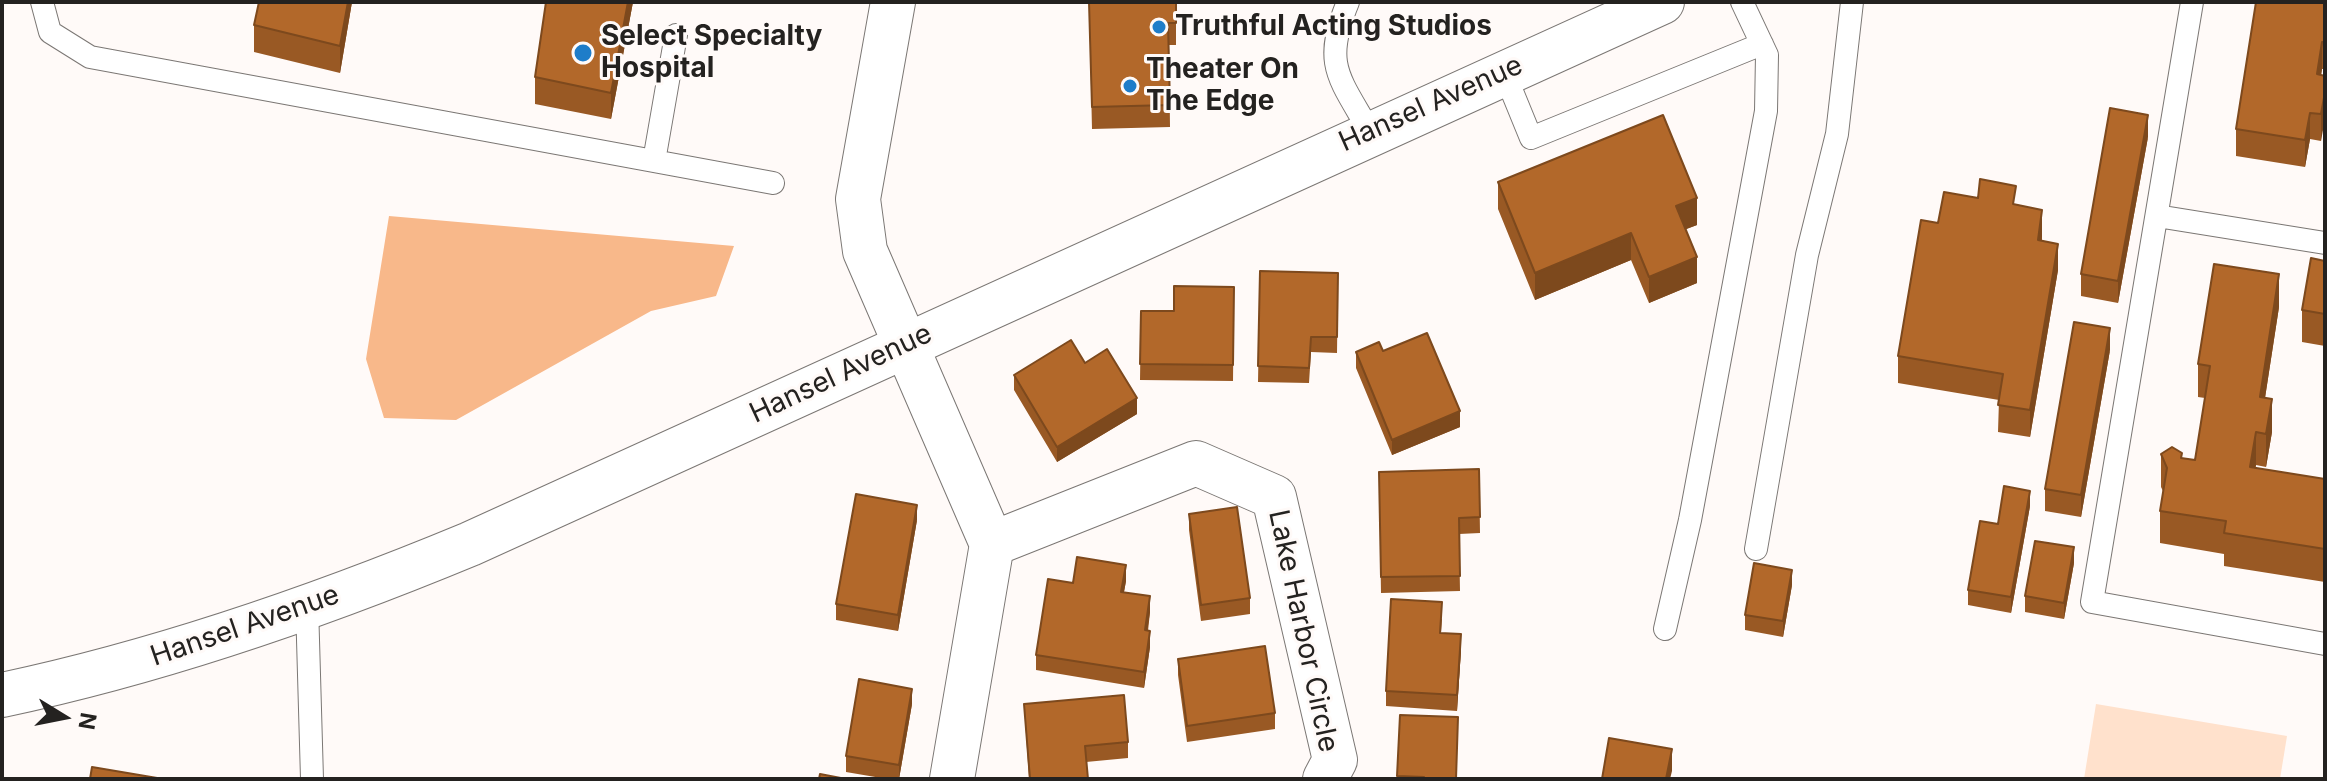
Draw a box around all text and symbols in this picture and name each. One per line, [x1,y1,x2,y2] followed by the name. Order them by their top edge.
[1175,10,1492,44] place label: Truthful Acting Studios
[1150,18,1168,36] marker: Truthful Acting Studios
[601,20,822,86] place label: Select Specialty Hospital
[572,42,594,64] marker: Select Specialty Hospital
[1334,49,1528,159] street label: Hansel Avenue
[1146,53,1299,119] place label: Theater On The Edge
[1121,77,1139,95] marker: Theater On The Edge
[745,317,937,431] street label: Hansel Avenue
[1261,507,1345,755] street label: Lake Harbor Circle
[146,578,344,674] street label: Hansel Avenue
[24,677,104,757] north arrow
[73,711,102,732] text: N

